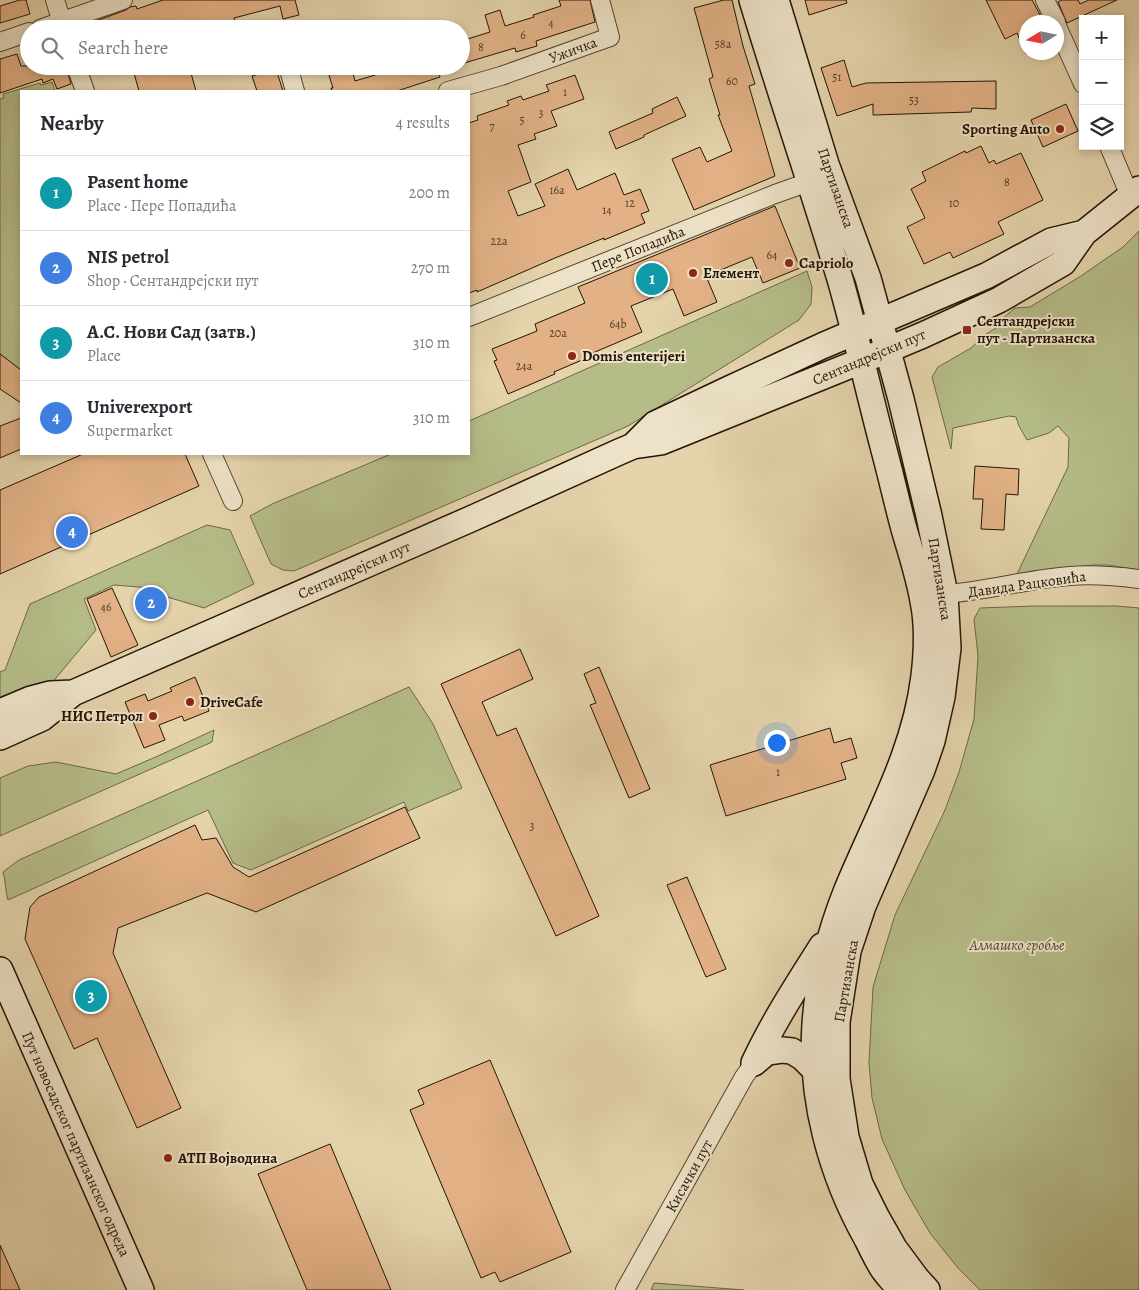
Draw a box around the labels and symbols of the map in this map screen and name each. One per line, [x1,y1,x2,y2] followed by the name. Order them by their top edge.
[548,15,554,31] house number: 4
[1019,15,1064,60] north arrow
[520,27,526,43] house number: 6
[546,32,600,68] street label: Ужичка
[715,36,732,52] house number: 58a
[478,39,484,55] house number: 8
[832,69,842,85] house number: 51
[726,73,738,89] house number: 60
[563,84,567,100] house number: 1
[909,92,919,108] house number: 53
[539,105,544,121] house number: 3
[519,112,525,128] house number: 5
[489,118,495,134] house number: 7
[962,119,1050,139] place label: Sporting Auto
[1054,123,1066,135] marker: Sporting Auto
[813,145,859,231] street label: Партизанска
[1004,174,1010,190] house number: 8
[549,182,565,198] house number: 16a
[625,195,635,211] house number: 12
[949,195,959,211] house number: 10
[602,202,612,218] house number: 14
[588,221,688,277] street label: Пере Попадића
[491,233,508,249] house number: 22a
[767,247,778,263] house number: 64
[799,253,854,273] place label: Capriolo
[783,257,795,269] marker: Capriolo
[636,260,668,298] pin: 1
[703,263,760,283] place label: Елемент
[687,267,699,279] marker: Елемент
[977,311,1096,348] place label: Сентандрејски пут - Партизанска
[609,316,627,332] house number: 64b
[809,324,929,390] street label: Сентандрејски пут
[961,324,973,336] marker: Сентандрејски пут - Партизанска
[549,325,567,341] house number: 20a
[582,346,686,366] place label: Domis enterijeri
[566,350,578,362] marker: Domis enterijeri
[516,358,533,374] house number: 24a
[56,513,88,551] pin: 4
[295,536,414,604] street label: Сентандрејски пут
[924,536,956,622] street label: Партизанска
[967,566,1087,602] street label: Давида Рацковића
[135,584,167,622] pin: 2
[101,599,112,615] house number: 46
[200,692,263,712] place label: DriveCafe
[184,696,196,708] marker: DriveCafe
[61,706,143,726] place label: НИС Петрол
[147,710,159,722] marker: НИС Петрол
[764,730,790,756] your location
[776,764,780,780] house number: 1
[530,818,535,834] house number: 3
[969,935,1065,955] park label: Алмашко гробље
[829,938,863,1024] street label: Партизанска
[75,977,107,1015] pin: 3
[17,1028,135,1260] street label: Пут новосадског партизанског одреда
[661,1136,717,1216] street label: Кисачки пут
[177,1148,278,1168] place label: АТП Војводина
[162,1152,174,1164] marker: АТП Војводина

